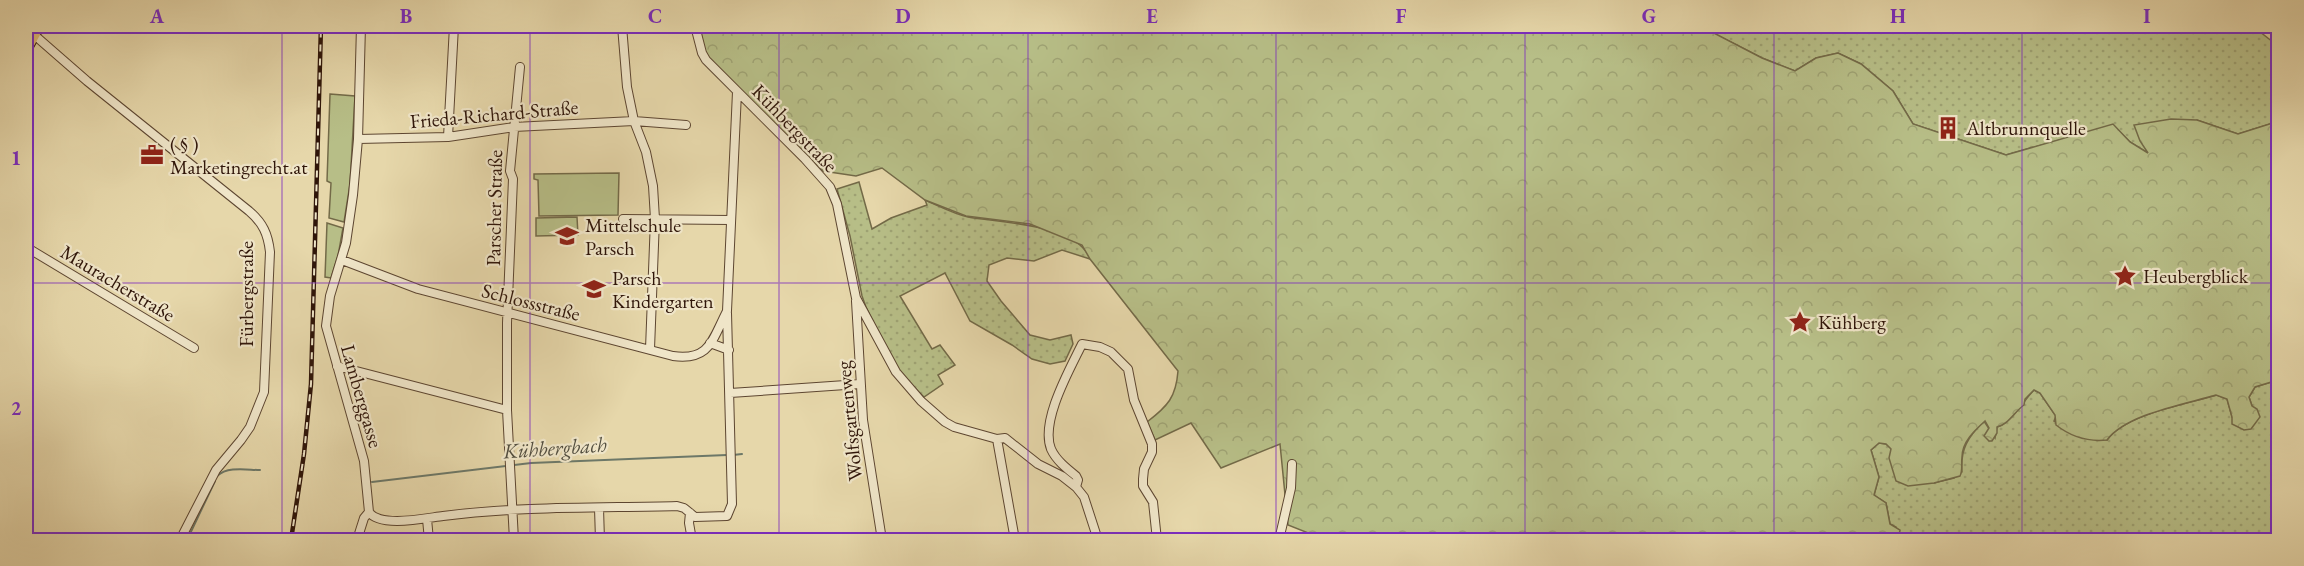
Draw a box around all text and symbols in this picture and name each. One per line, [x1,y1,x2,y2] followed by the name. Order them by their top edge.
[149,3,165,29] text: A
[400,3,412,29] text: B
[648,3,662,29] text: C
[895,3,911,29] text: D
[1146,3,1158,29] text: E
[1396,3,1407,29] text: F
[1642,3,1656,29] text: G
[1890,3,1906,29] text: H
[2143,3,2151,29] text: I
[746,78,844,178] street label: Kühbergstraße
[409,94,579,134] street label: Frieda-Richard-Straße
[1935,115,1961,141] building icon: Altbrunnquelle
[1965,115,2086,141] place label: Altbrunnquelle
[170,131,308,180] place label: ( § ) Marketingrecht.at
[139,142,165,168] office icon: ( § ) Marketingrecht.at
[11,145,21,171] text: 1
[480,149,508,266] street label: Parscher Straße
[585,212,681,261] place label: Mittelschule Parsch
[554,223,580,249] school or university icon: Mittelschule Parsch
[56,239,180,327] street label: Mauracherstraße
[233,241,259,347] street label: Fürbergstraße
[2112,263,2138,289] place icon: Heubergblick
[2143,263,2249,289] place label: Heubergblick
[612,265,714,314] place label: Parsch Kindergarten
[581,276,607,302] school or university icon: Parsch Kindergarten
[479,277,583,327] street label: Schlossstraße
[1787,309,1813,335] place icon: Kühberg
[1818,309,1886,335] place label: Kühberg
[335,341,389,451] street label: Lamberggasse
[830,359,868,482] street label: Wolfsgartenweg
[11,395,22,421] text: 2
[501,430,608,465] water label: Kühbergbach

